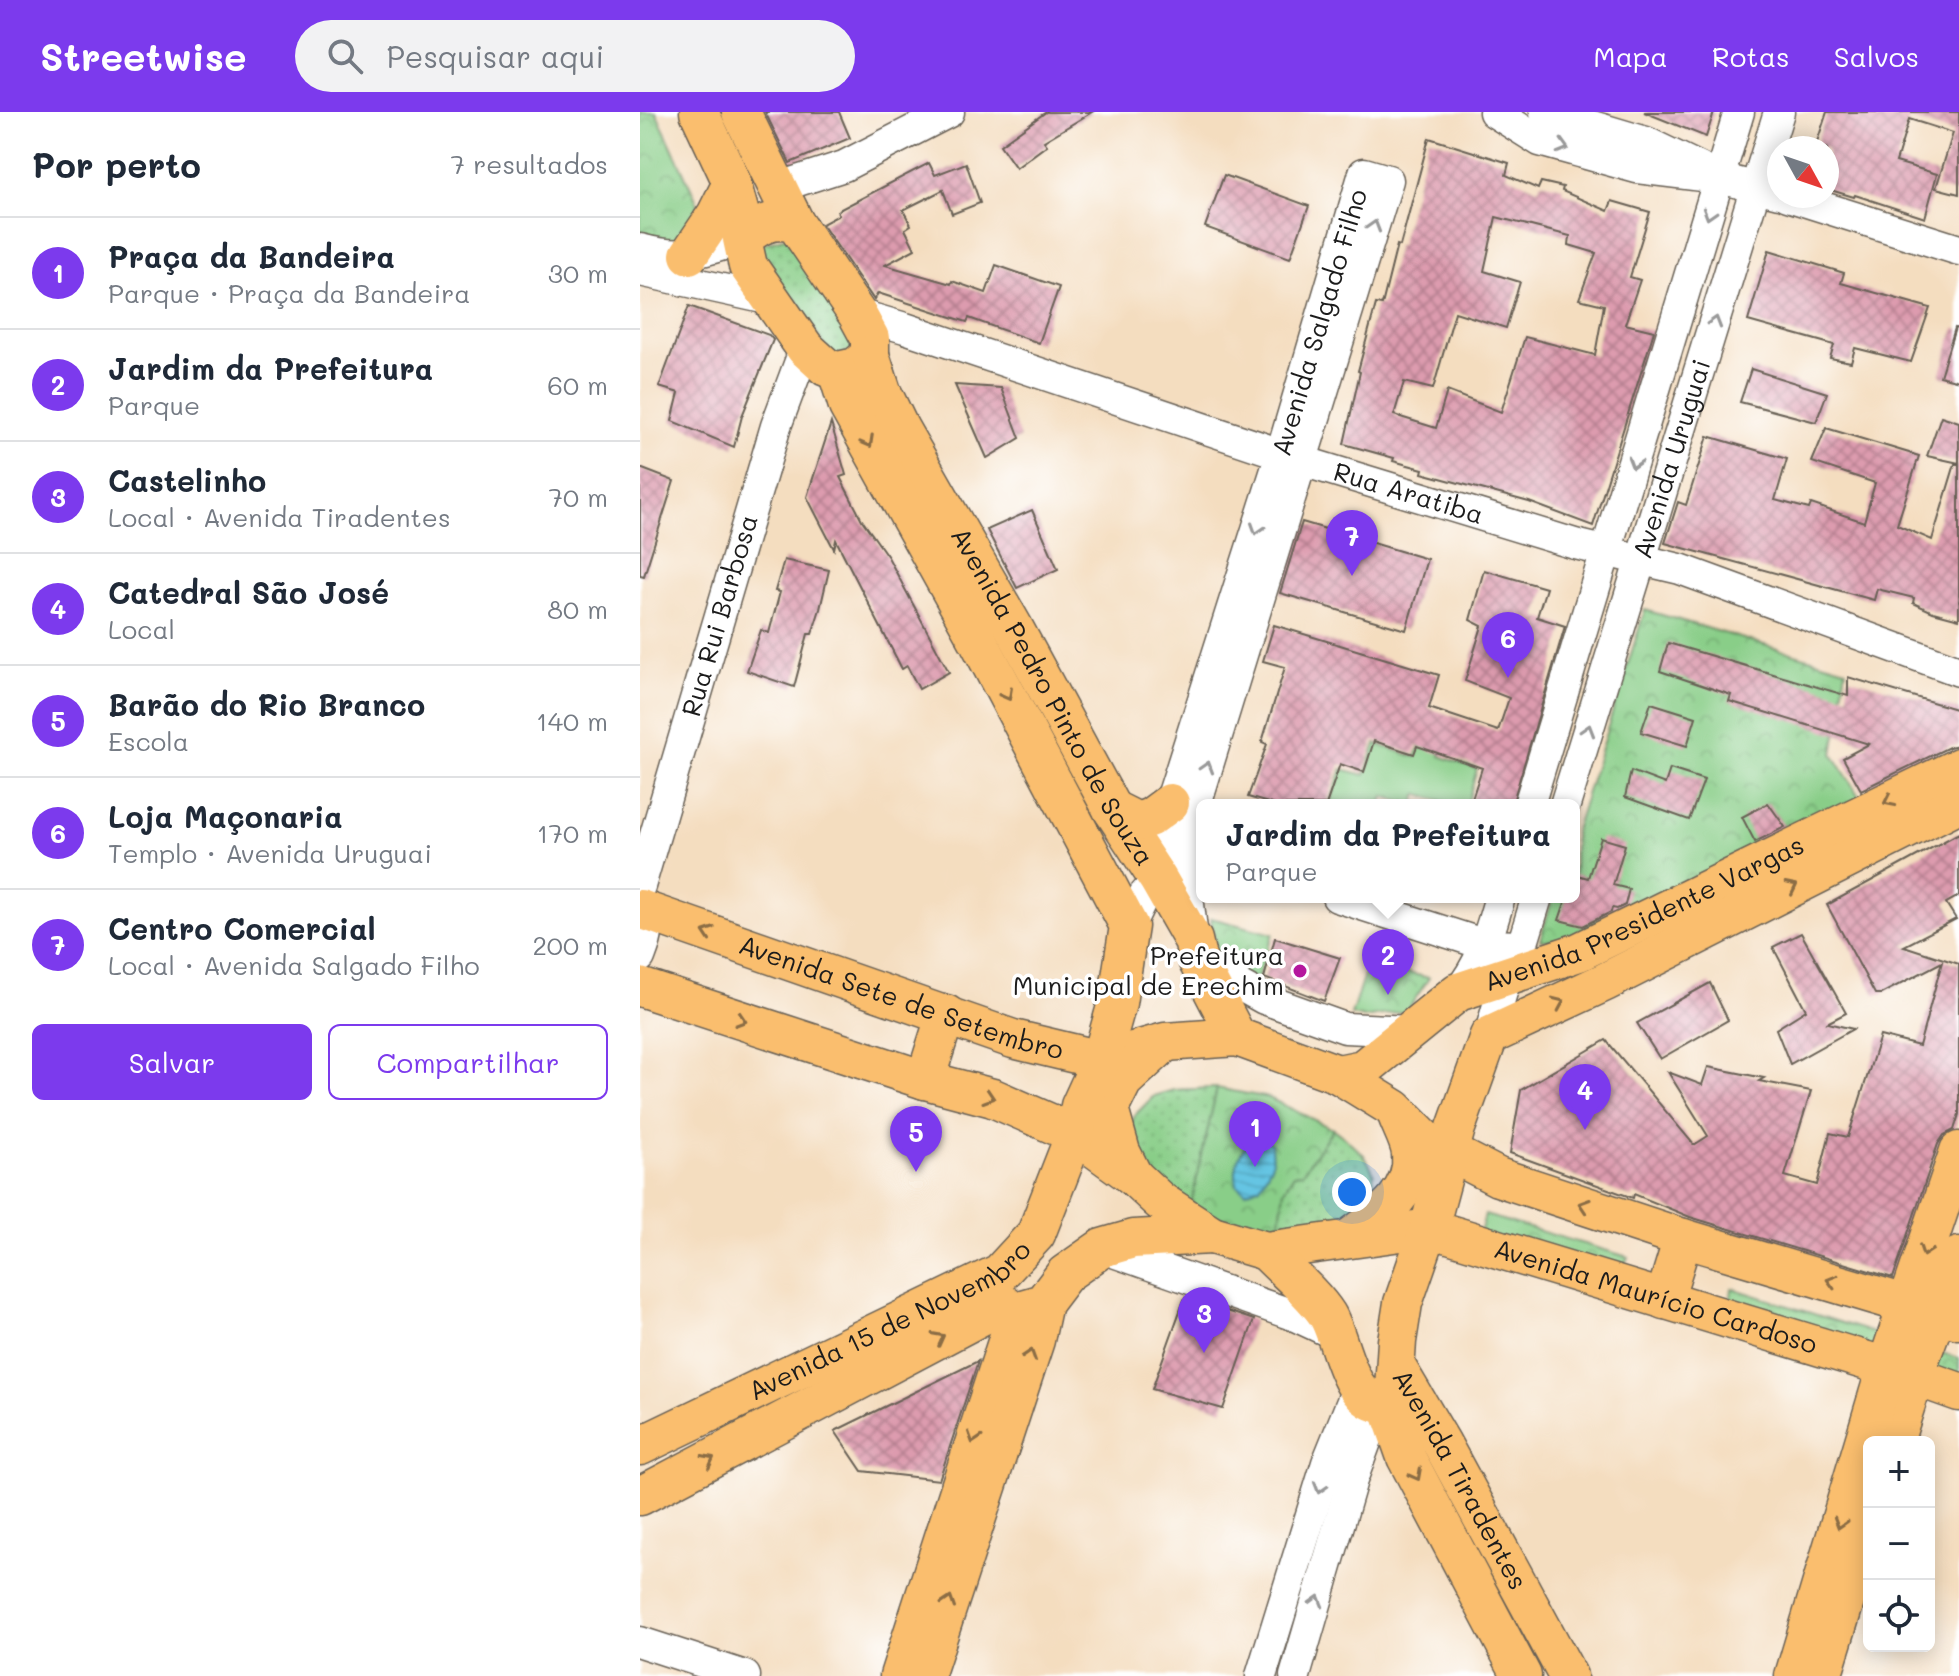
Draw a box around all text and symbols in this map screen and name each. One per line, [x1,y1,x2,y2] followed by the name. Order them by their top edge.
[295,20,855,92] search box
[40,31,247,81] text: Streetwise
[323,34,367,78] icon: search
[387,36,604,76] text: Pesquisar aqui
[1593,38,1668,74] text: Mapa
[1712,38,1790,74] text: Rotas
[1834,38,1919,74] text: Salvos
[1767,136,1839,208] north arrow
[1556,138,1570,154] one-way arrow
[32,142,201,187] text: Por perto
[451,147,608,181] text: 7 resultados
[1263,185,1374,460] street label: Avenida Salgado Filho
[1702,206,1718,220] one-way arrow
[1365,220,1381,233] one-way arrow
[108,236,395,276] text: Praça da Bandeira
[52,256,64,290] text: 1
[548,256,608,290] text: 30 m
[108,276,471,310] text: Parque · Praça da Bandeira
[1706,315,1722,329] one-way arrow
[108,348,433,388] text: Jardim da Prefeitura
[1624,355,1718,563] street label: Avenida Uruguai
[51,368,65,402] text: 2
[547,368,608,402] text: 60 m
[108,388,200,422] text: Parque
[859,434,874,448] one-way arrow
[1330,454,1488,531] street label: Rua Aratiba
[1627,455,1643,469] one-way arrow
[108,460,266,500] text: Castelinho
[50,480,66,514] text: 3
[548,480,608,514] text: 70 m
[108,500,451,534] text: Local · Avenida Tiradentes
[673,510,765,720] street label: Rua Rui Barbosa
[1326,510,1378,576] pin: 7
[944,521,1162,872] street label: Avenida Pedro Pinto de Souza
[1251,521,1267,535] one-way arrow
[108,572,389,612] text: Catedral São José
[50,592,66,626] text: 4
[547,592,608,626] text: 80 m
[108,612,175,646] text: Local
[1482,612,1534,678] pin: 6
[108,684,425,724] text: Barão do Rio Branco
[997,686,1012,701] one-way arrow
[50,704,66,738] text: 5
[536,704,608,738] text: 140 m
[108,724,189,758] text: Escola
[1579,724,1595,738] one-way arrow
[1198,760,1214,774] one-way arrow
[1882,791,1897,807] one-way arrow
[108,796,343,836] text: Loja Maçonaria
[1196,799,1580,903] popup
[1225,814,1551,854] text: Jardim da Prefeitura
[50,816,66,850] text: 6
[537,816,608,850] text: 170 m
[1480,827,1809,998] street label: Avenida Presidente Vargas
[108,836,432,870] text: Templo · Avenida Uruguai
[1225,854,1318,888] text: Parque
[1784,882,1799,897] one-way arrow
[108,908,376,948] text: Centro Comercial
[702,926,716,942] one-way arrow
[735,927,1067,1066] street label: Avenida Sete de Setembro
[51,928,65,962] text: 7
[532,928,608,962] text: 200 m
[1362,929,1414,995] pin: 2
[1013,938,1284,1002] place label: Prefeitura Municipal de Erechim
[108,948,480,982] text: Local · Avenida Salgado Filho
[1291,962,1309,980] marker: Prefeitura Municipal de Erechim
[1551,996,1566,1012] one-way arrow
[733,1010,747,1026] one-way arrow
[32,1024,312,1100] button: Salvar
[328,1024,608,1100] button: Compartilhar
[1559,1064,1611,1130] pin: 4
[981,1088,995,1104] one-way arrow
[1229,1101,1281,1167] pin: 1
[890,1106,942,1172] pin: 5
[1332,1172,1372,1212] your location
[1577,1199,1591,1215] one-way arrow
[1490,1231,1822,1361] street label: Avenida Maurício Cardoso
[743,1233,1038,1407] street label: Avenida 15 de Novembro
[1919,1244,1935,1258] one-way arrow
[1826,1274,1840,1290] one-way arrow
[1178,1287,1230,1353] pin: 3
[930,1333,945,1348] one-way arrow
[1021,1348,1037,1362] one-way arrow
[1385,1362,1536,1595] street label: Avenida Tiradentes
[967,1430,983,1444] one-way arrow
[1863,1436,1935,1652] map controls
[1863,1436,1935,1508] button: +
[701,1455,715,1470] one-way arrow
[1406,1466,1421,1481] one-way arrow
[1313,1480,1329,1494] one-way arrow
[1863,1508,1935,1580] button: −
[1833,1516,1849,1529] one-way arrow
[1863,1580,1935,1652] button: locate
[1308,1595,1324,1609] one-way arrow
[940,1596,956,1610] one-way arrow

